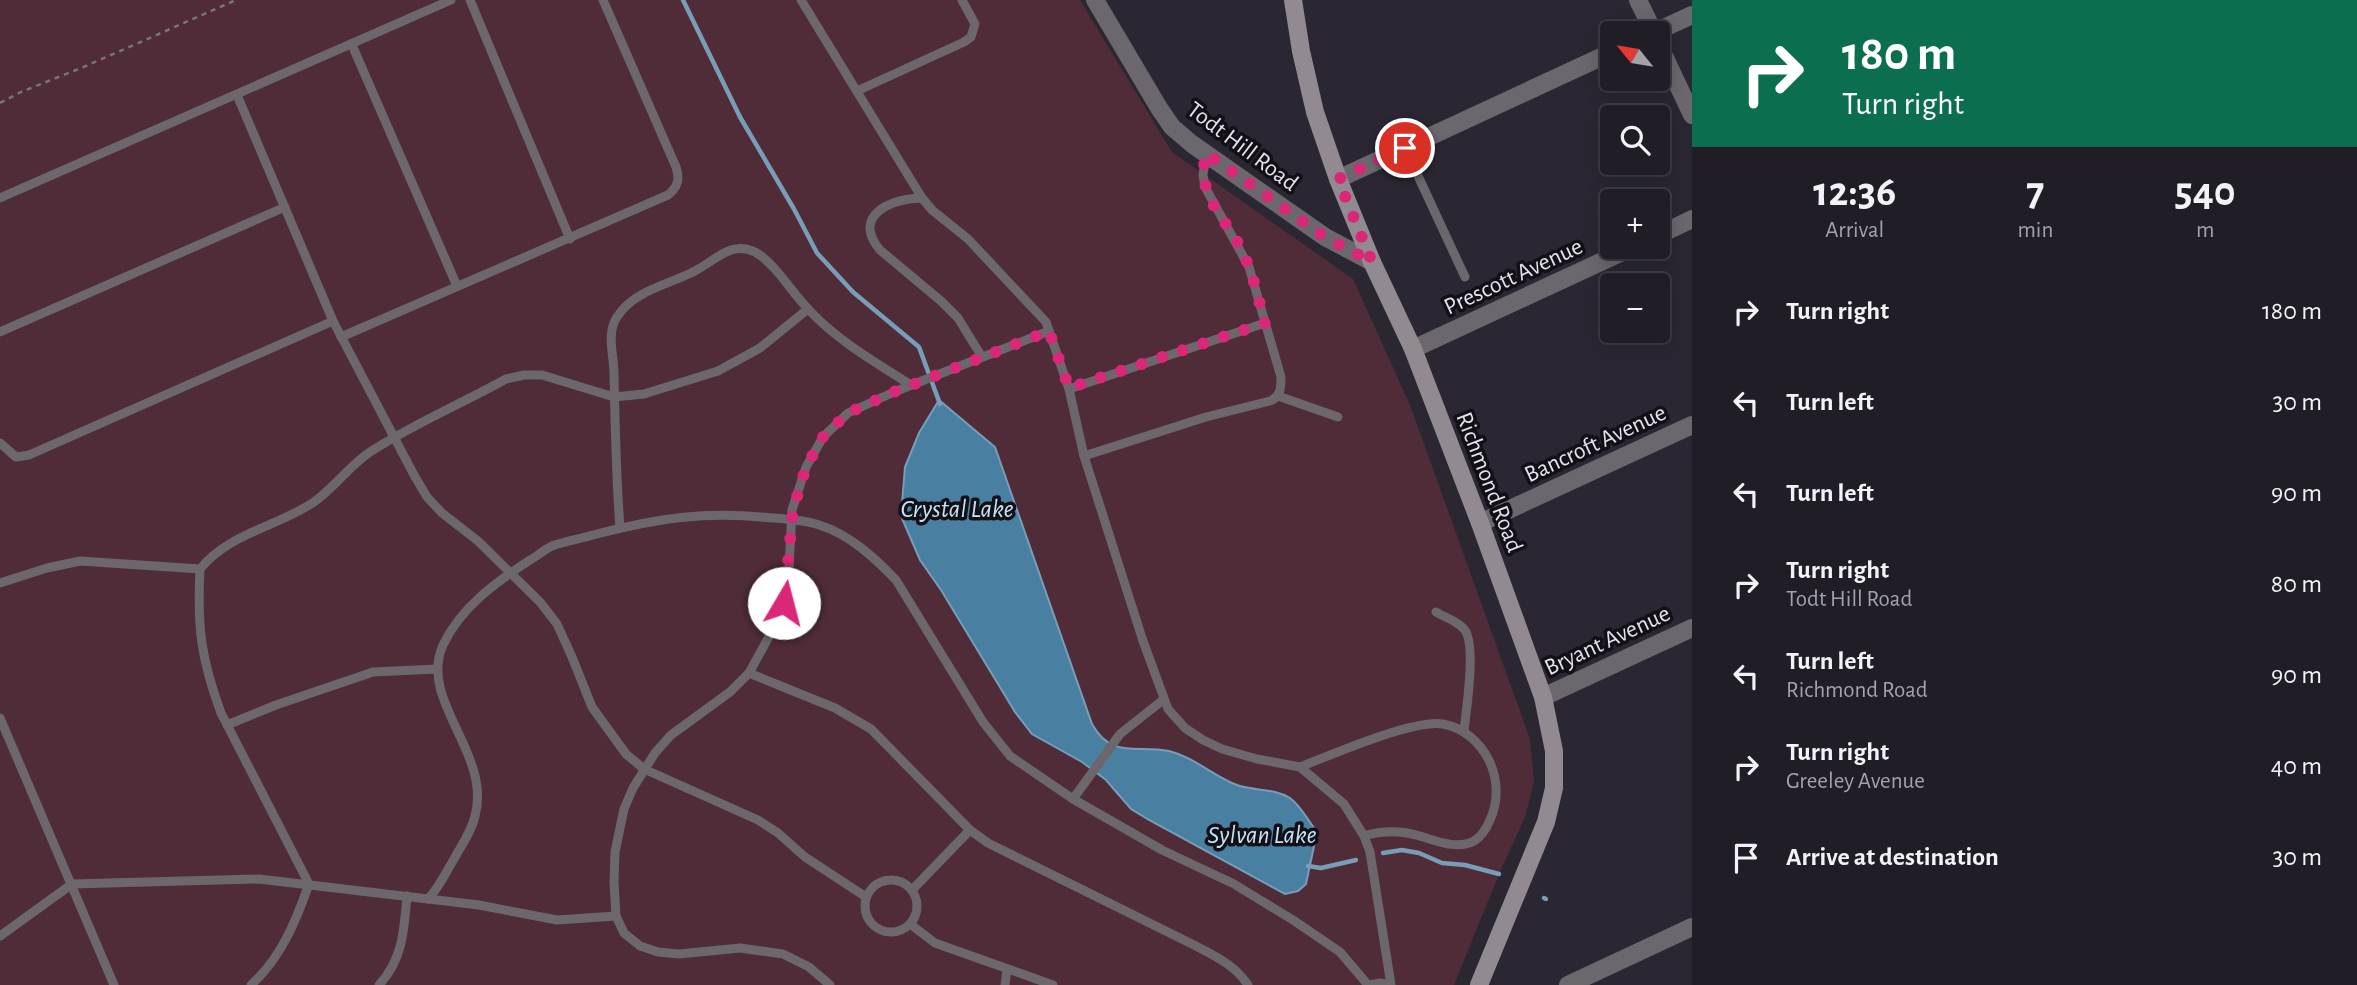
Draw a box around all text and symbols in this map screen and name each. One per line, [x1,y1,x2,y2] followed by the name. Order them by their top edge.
[1600,21,1670,91] north arrow
[1600,21,1670,343] map controls
[1727,28,1818,119] icon: right
[1842,30,1956,79] text: 180 m
[1842,88,1964,120] text: Turn right
[1183,98,1302,196] street label: Todt Hill Road
[1600,105,1670,175] button: search
[1375,118,1435,178] pin
[1386,129,1424,167] icon: arrive
[1813,171,1896,213] text: 12:36
[2026,171,2044,213] text: 7
[2175,171,2236,213] text: 540
[1600,189,1670,259] button: +
[1825,219,1884,242] text: Arrival
[2017,219,2053,242] text: min
[2196,219,2214,242] text: m
[1440,234,1587,319] street label: Prescott Avenue
[1600,273,1670,343] button: −
[1727,293,1765,331] icon: right
[1786,298,1889,324] text: Turn right
[2262,298,2322,324] text: 180 m
[1727,384,1765,422] icon: left
[1786,389,1874,415] text: Turn left
[2272,389,2322,415] text: 30 m
[1521,401,1670,487] street label: Bancroft Avenue
[1451,409,1527,556] street label: Richmond Road
[1727,475,1765,513] icon: left
[1786,480,1874,506] text: Turn left
[2271,480,2322,506] text: 90 m
[900,496,1014,522] water label: Crystal Lake
[1786,557,1889,583] text: Turn right
[747,566,821,640] position arrow
[1727,566,1765,604] icon: right
[2271,571,2322,597] text: 80 m
[1786,588,1912,611] text: Todt Hill Road
[1541,601,1674,680] street label: Bryant Avenue
[1786,648,1874,674] text: Turn left
[1727,657,1765,695] icon: left
[2271,662,2322,688] text: 90 m
[1786,679,1928,702] text: Richmond Road
[1786,739,1889,765] text: Turn right
[1727,748,1765,786] icon: right
[2271,753,2322,779] text: 40 m
[1786,770,1925,793] text: Greeley Avenue
[1207,822,1317,848] water label: Sylvan Lake
[1727,839,1765,877] icon: arrive
[1786,844,1999,870] text: Arrive at destination
[2272,844,2322,870] text: 30 m

